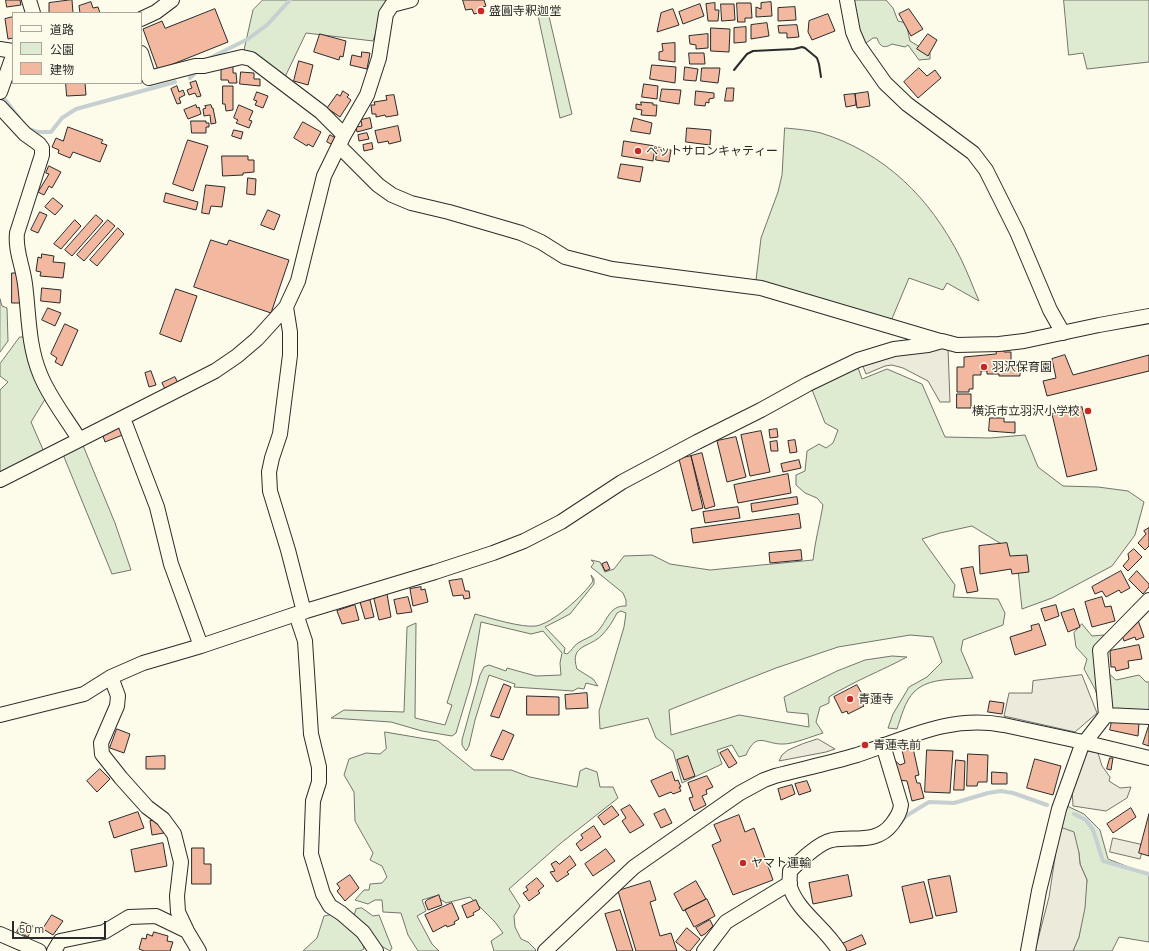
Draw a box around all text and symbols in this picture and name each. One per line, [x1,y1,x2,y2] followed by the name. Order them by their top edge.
[489,4,561,18] place label: 盛圓寺釈迦堂
[476,6,486,16] marker: 盛圓寺釈迦堂
[12,12,142,84] legend
[50,22,74,36] text: 道路
[50,42,74,56] text: 公園
[50,62,74,76] text: 建物
[646,144,778,158] place label: ペットサロンキャティー
[633,146,643,156] marker: ペットサロンキャティー
[992,360,1052,374] place label: 羽沢保育園
[979,362,989,372] marker: 羽沢保育園
[972,404,1080,418] place label: 横浜市立羽沢小学校
[1083,406,1093,416] marker: 横浜市立羽沢小学校
[858,692,894,706] place label: 青蓮寺
[845,694,855,704] marker: 青蓮寺
[873,738,921,752] place label: 青蓮寺前
[860,740,870,750] marker: 青蓮寺前
[751,856,811,870] place label: ヤマト運輸
[738,858,748,868] marker: ヤマト運輸
[14,913,108,939] scale bar
[19,921,44,935] text: 50 m

